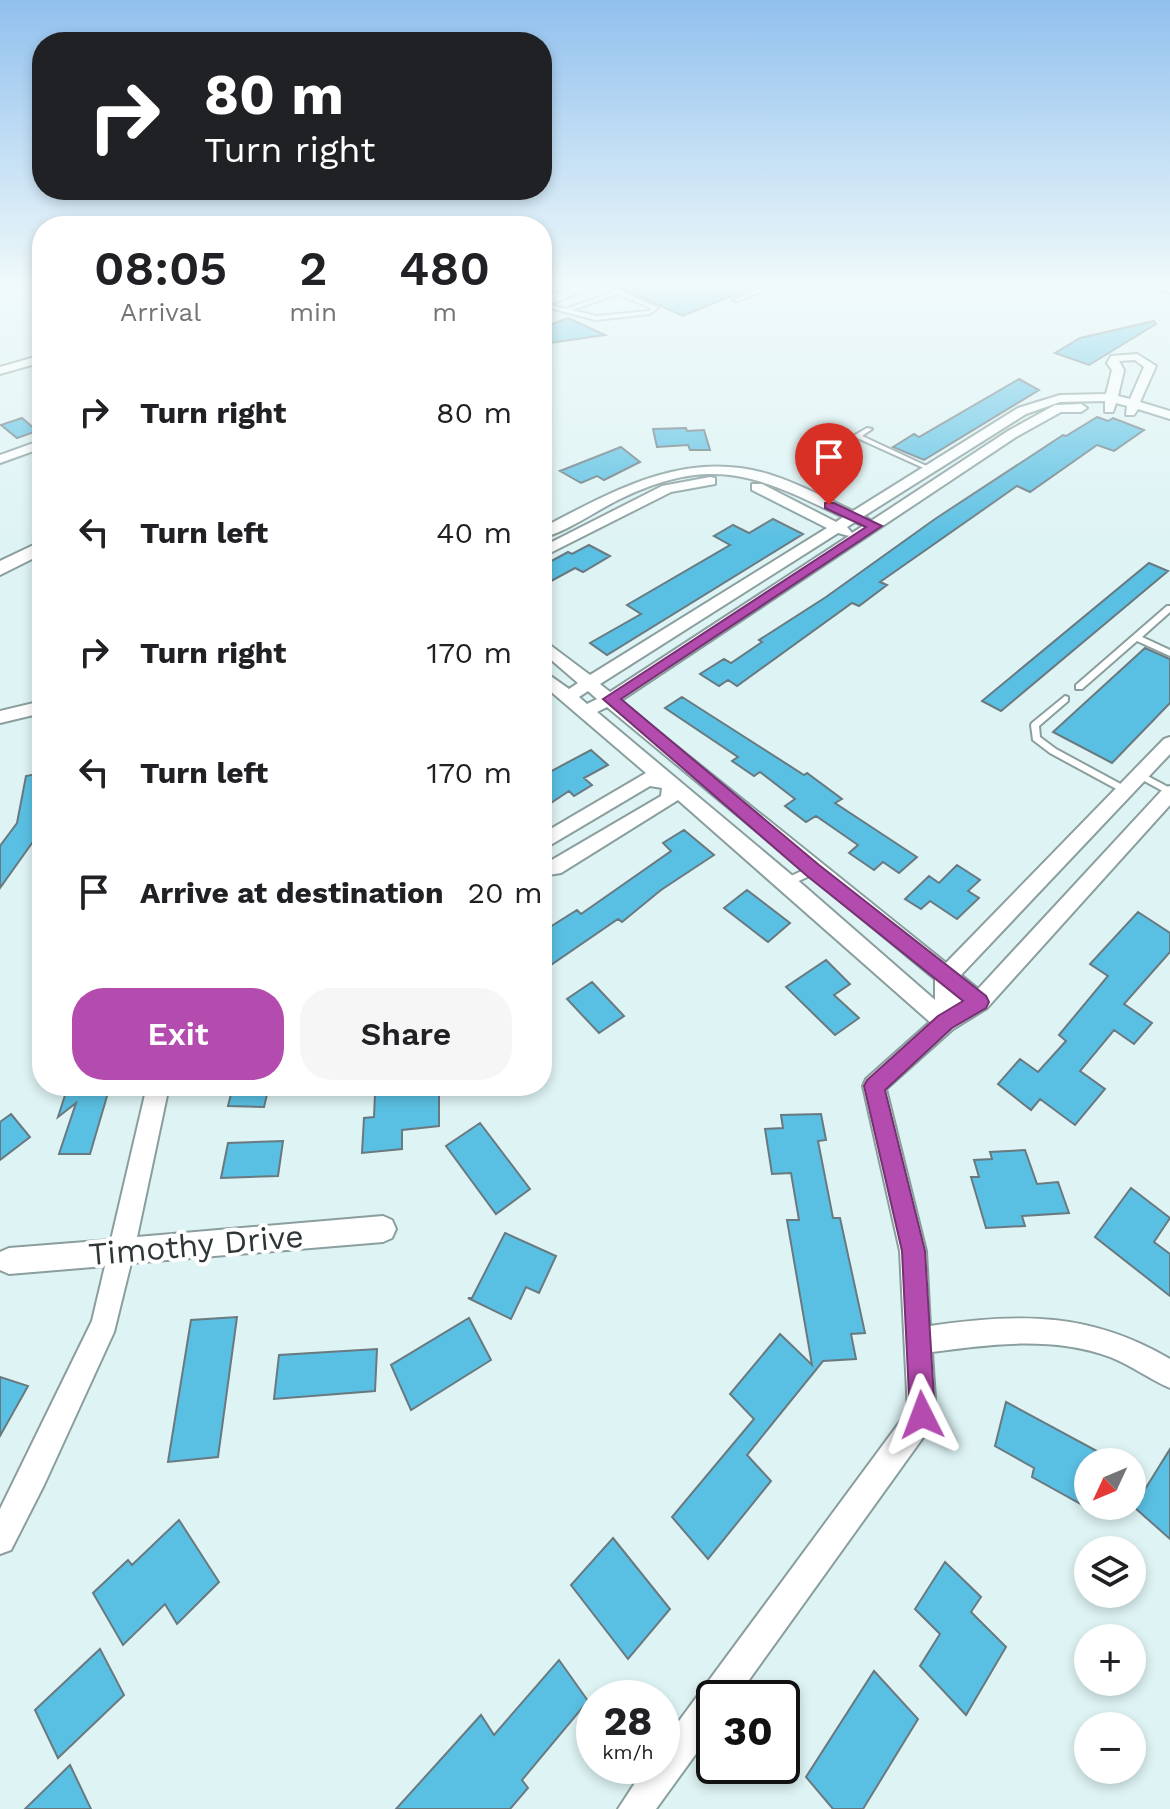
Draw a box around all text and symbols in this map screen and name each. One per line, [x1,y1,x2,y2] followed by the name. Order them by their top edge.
[204,62,344,128] text: 80 m
[72,64,176,168] icon: right
[204,129,375,171] text: Turn right
[94,240,227,297] text: 08:05
[299,240,327,297] text: 2
[399,240,490,297] text: 480
[120,297,201,327] text: Arrival
[289,297,337,327] text: min
[432,297,457,327] text: m
[72,390,116,434] icon: right
[140,395,286,430] text: Turn right
[436,395,512,430] text: 80 m
[795,423,863,505] pin
[807,435,851,479] icon: arrive
[72,510,116,554] icon: left
[140,515,268,550] text: Turn left
[436,515,512,550] text: 40 m
[72,630,116,674] icon: right
[140,635,286,670] text: Turn right
[427,635,512,670] text: 170 m
[72,750,116,794] icon: left
[140,755,268,790] text: Turn left
[427,755,512,790] text: 170 m
[72,870,116,914] icon: arrive
[140,875,444,910] text: Arrive at destination
[468,875,543,910] text: 20 m
[72,988,284,1080] button: Exit
[300,988,512,1080] button: Share
[87,1217,305,1273] street label: Timothy Drive
[880,1373,964,1457] position arrow
[1074,1448,1146,1520] north arrow
[1074,1448,1146,1784] map controls
[1074,1536,1146,1608] button: layers
[1074,1624,1146,1696] button: +
[696,1680,800,1784] speed limit sign: 30
[604,1698,652,1745] text: 28
[1074,1712,1146,1784] button: −
[602,1740,654,1764] text: km/h

